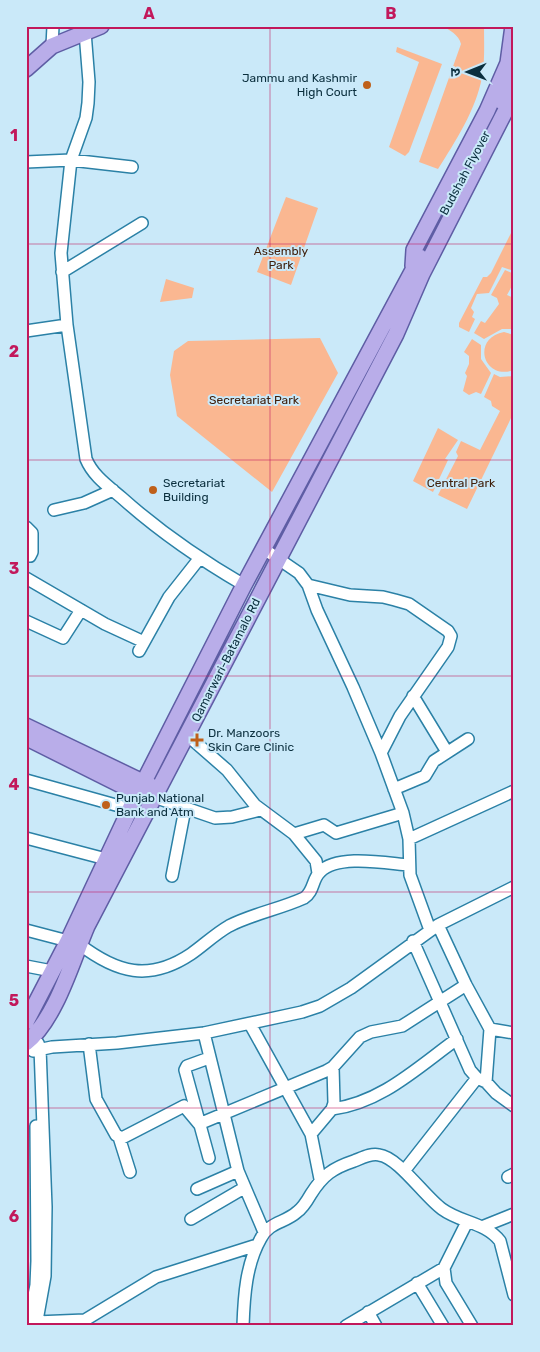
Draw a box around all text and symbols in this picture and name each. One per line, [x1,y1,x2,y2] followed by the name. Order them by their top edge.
[143,4,155,23] text: A
[385,4,397,23] text: B
[442,48,492,98] north arrow
[447,67,464,76] text: उ
[242,71,357,99] place label: Jammu and Kashmir High Court
[361,79,373,91] marker: Jammu and Kashmir High Court
[10,126,18,145] text: 1
[437,128,493,218] street label: Budshah Flyover
[254,244,309,272] park label: Assembly Park
[9,342,19,361] text: 2
[209,393,300,407] park label: Secretariat Park
[163,476,225,504] place label: Secretariat Building
[427,476,496,490] park label: Central Park
[147,484,159,496] marker: Secretariat Building
[9,559,19,578] text: 3
[189,596,263,724] street label: Qamarwari-Batamalo Rd
[208,726,294,754] place label: Dr. Manzoors Skin Care Clinic
[190,733,204,747] marker: Dr. Manzoors Skin Care Clinic
[9,775,20,794] text: 4
[116,791,204,819] place label: Punjab National Bank and Atm
[100,799,112,811] marker: Punjab National Bank and Atm
[9,991,19,1010] text: 5
[9,1207,19,1226] text: 6

